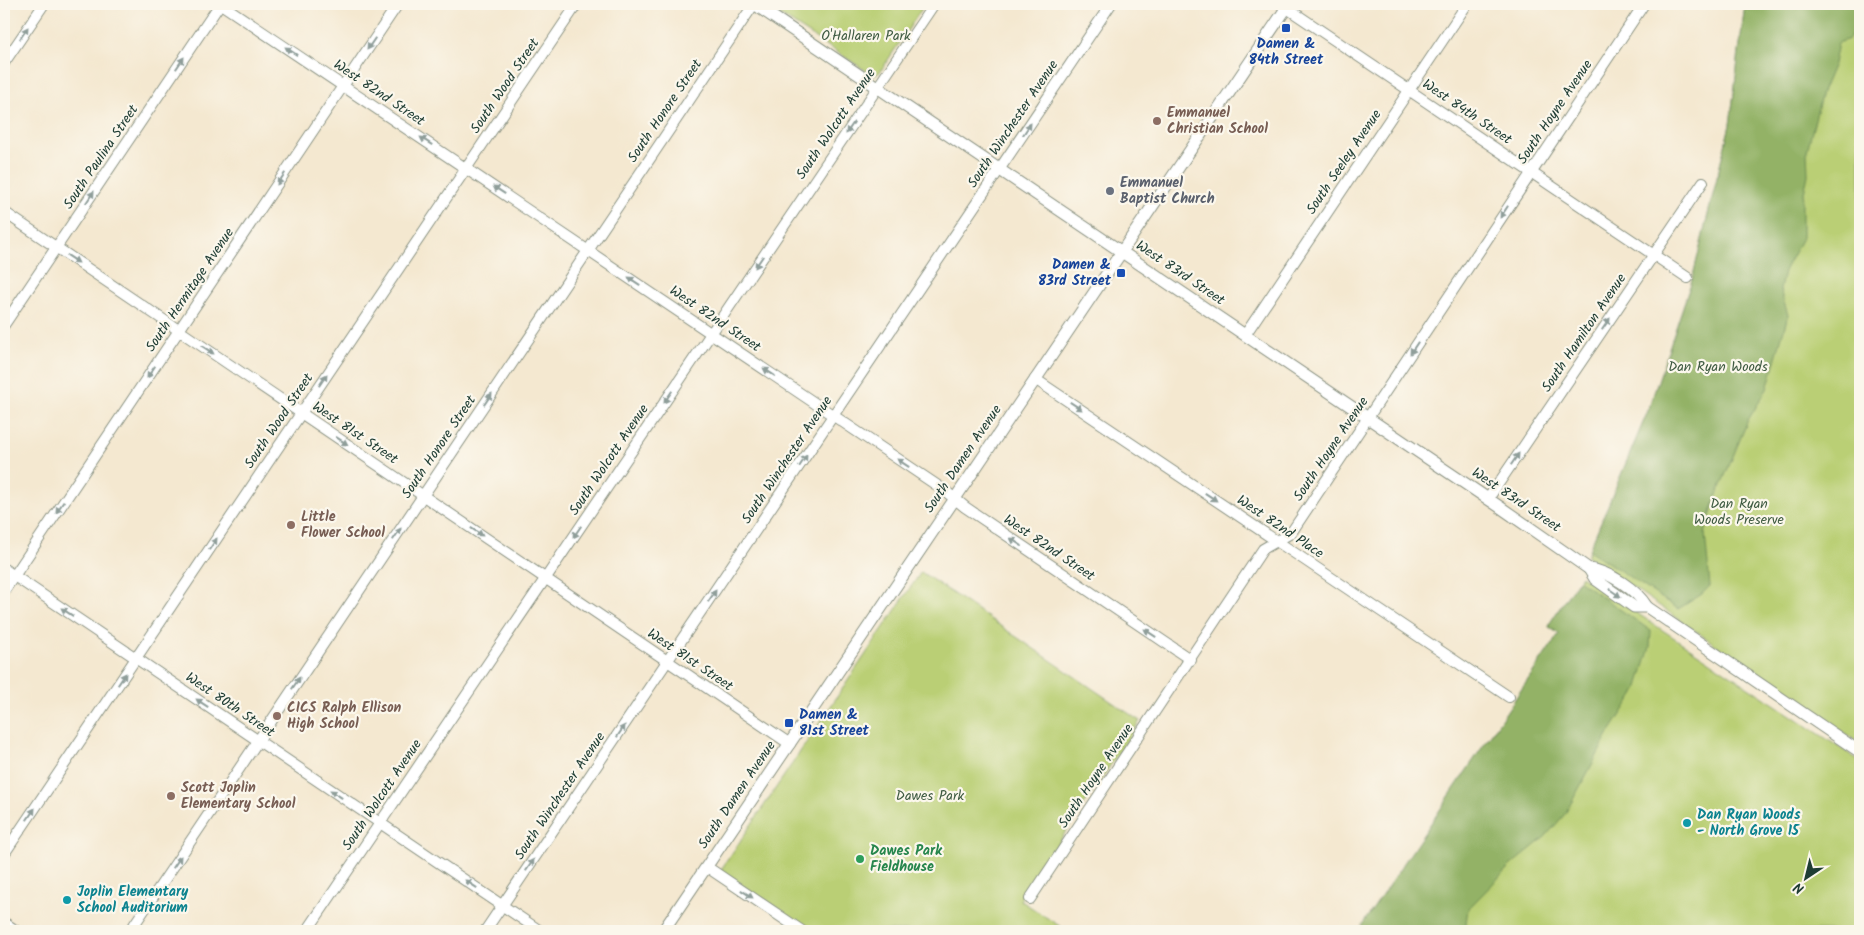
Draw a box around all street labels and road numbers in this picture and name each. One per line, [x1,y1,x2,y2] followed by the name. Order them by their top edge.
[465,33,545,138] street label: South Wood Street
[329,54,430,132] street label: West 82nd Street
[622,54,708,167] street label: South Honore Street
[962,55,1064,192] street label: South Winchester Avenue
[1512,55,1599,169] street label: South Hoyne Avenue
[791,63,882,184] street label: South Wolcott Avenue
[1418,74,1517,151] street label: West 84th Street
[58,100,145,214] street label: South Paulina Street
[1301,105,1388,219] street label: South Seeley Avenue
[140,223,240,357] street label: South Hermitage Avenue
[1131,235,1229,311] street label: West 83rd Street
[1536,269,1632,397] street label: South Hamilton Avenue
[665,280,766,358] street label: West 82nd Street
[239,368,319,473] street label: South Wood Street
[396,390,482,503] street label: South Honore Street
[736,391,838,528] street label: South Winchester Avenue
[1288,392,1375,506] street label: South Hoyne Avenue
[308,396,403,470] street label: West 81st Street
[564,399,655,520] street label: South Wolcott Avenue
[919,400,1008,518] street label: South Damen Avenue
[1467,462,1565,538] street label: West 83rd Street
[1232,490,1329,565] street label: West 82nd Place
[999,509,1100,587] street label: West 82nd Street
[643,623,738,697] street label: West 81st Street
[181,667,280,743] street label: West 80th Street
[1053,719,1140,833] street label: South Hoyne Avenue
[509,727,611,864] street label: South Winchester Avenue
[337,734,428,855] street label: South Wolcott Avenue
[693,736,782,854] street label: South Damen Avenue

